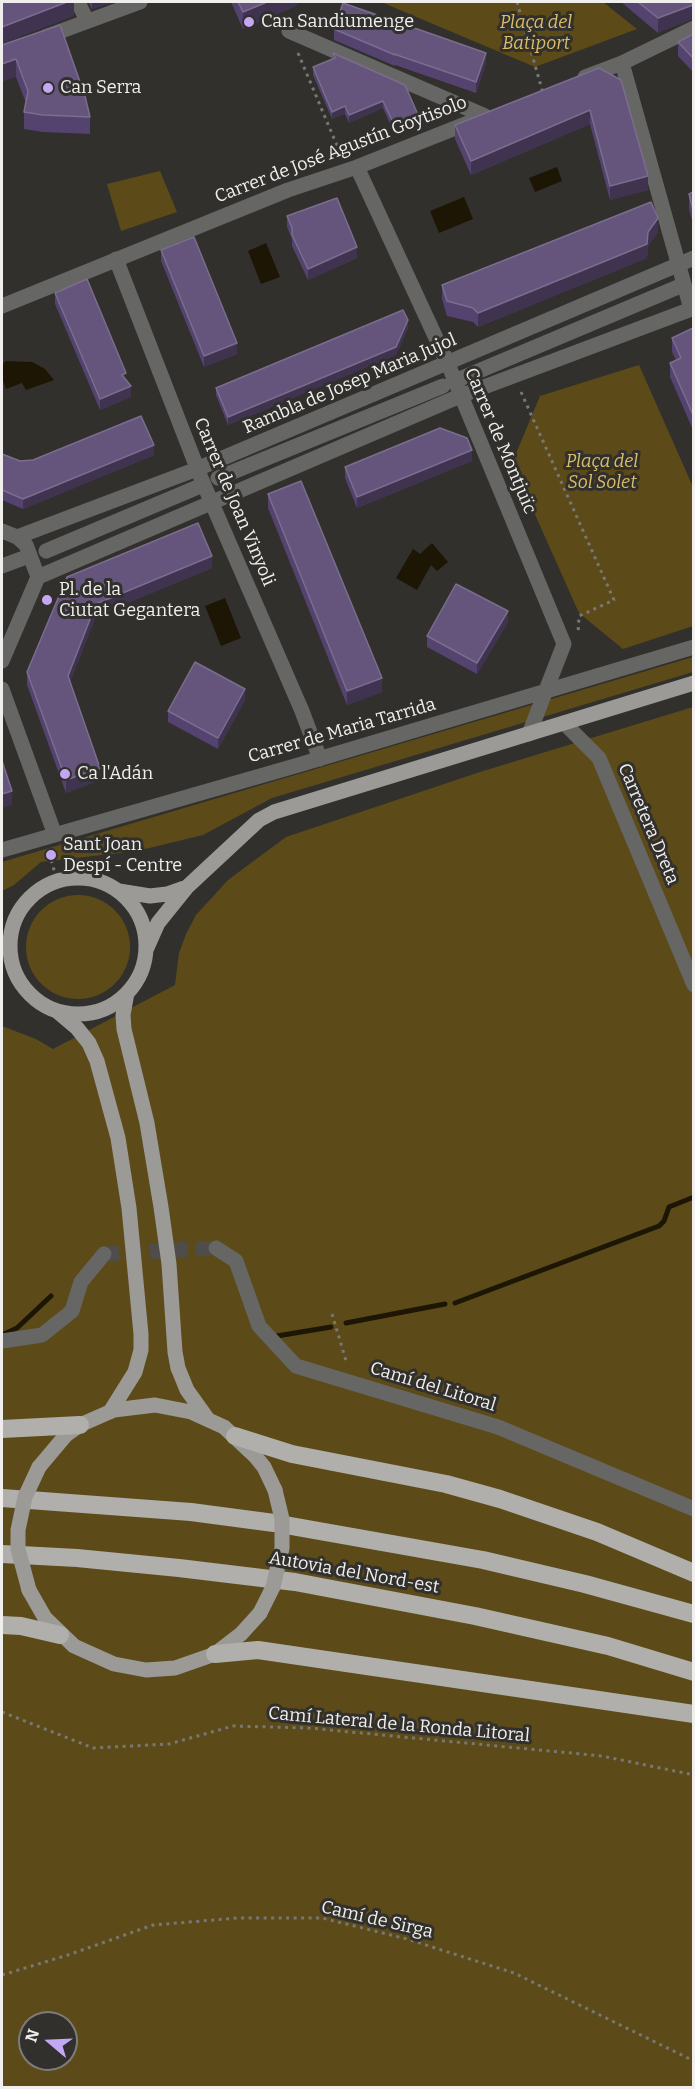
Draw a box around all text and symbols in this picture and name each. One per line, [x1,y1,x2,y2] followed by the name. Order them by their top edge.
[261,11,414,33] place label: Can Sandiumenge
[500,12,572,54] park label: Plaça del Batiport
[242,15,256,29] marker: Can Sandiumenge
[60,77,141,99] place label: Can Serra
[41,81,55,95] marker: Can Serra
[212,92,470,208] street label: Carrer de José Agustín Goytisolo
[240,329,460,439] street label: Rambla de Josep Maria Jujol
[460,365,540,517] street label: Carrer de Montjuïc
[189,415,279,589] street label: Carrer de Joan Vinyoli
[566,451,638,494] park label: Plaça del Sol Solet
[59,579,200,622] place label: Pl. de la Ciutat Gegantera
[40,593,54,607] marker: Pl. de la Ciutat Gegantera
[246,694,438,768] street label: Carrer de Maria Tarrida
[613,760,683,888] street label: Carretera Dreta
[77,763,153,785] place label: Ca l'Adán
[58,767,72,781] marker: Ca l'Adán
[63,834,182,876] place label: Sant Joan Despí - Centre
[44,848,58,862] marker: Sant Joan Despí - Centre
[367,1358,499,1416] street label: Camí del Litoral
[267,1547,441,1599] street label: Autovia del Nord-est
[267,1703,531,1747] street label: Camí Lateral de la Ronda Litoral
[319,1897,435,1943] street label: Camí de Sirga
[18,2011,78,2071] north arrow
[21,2027,43,2045] text: N

